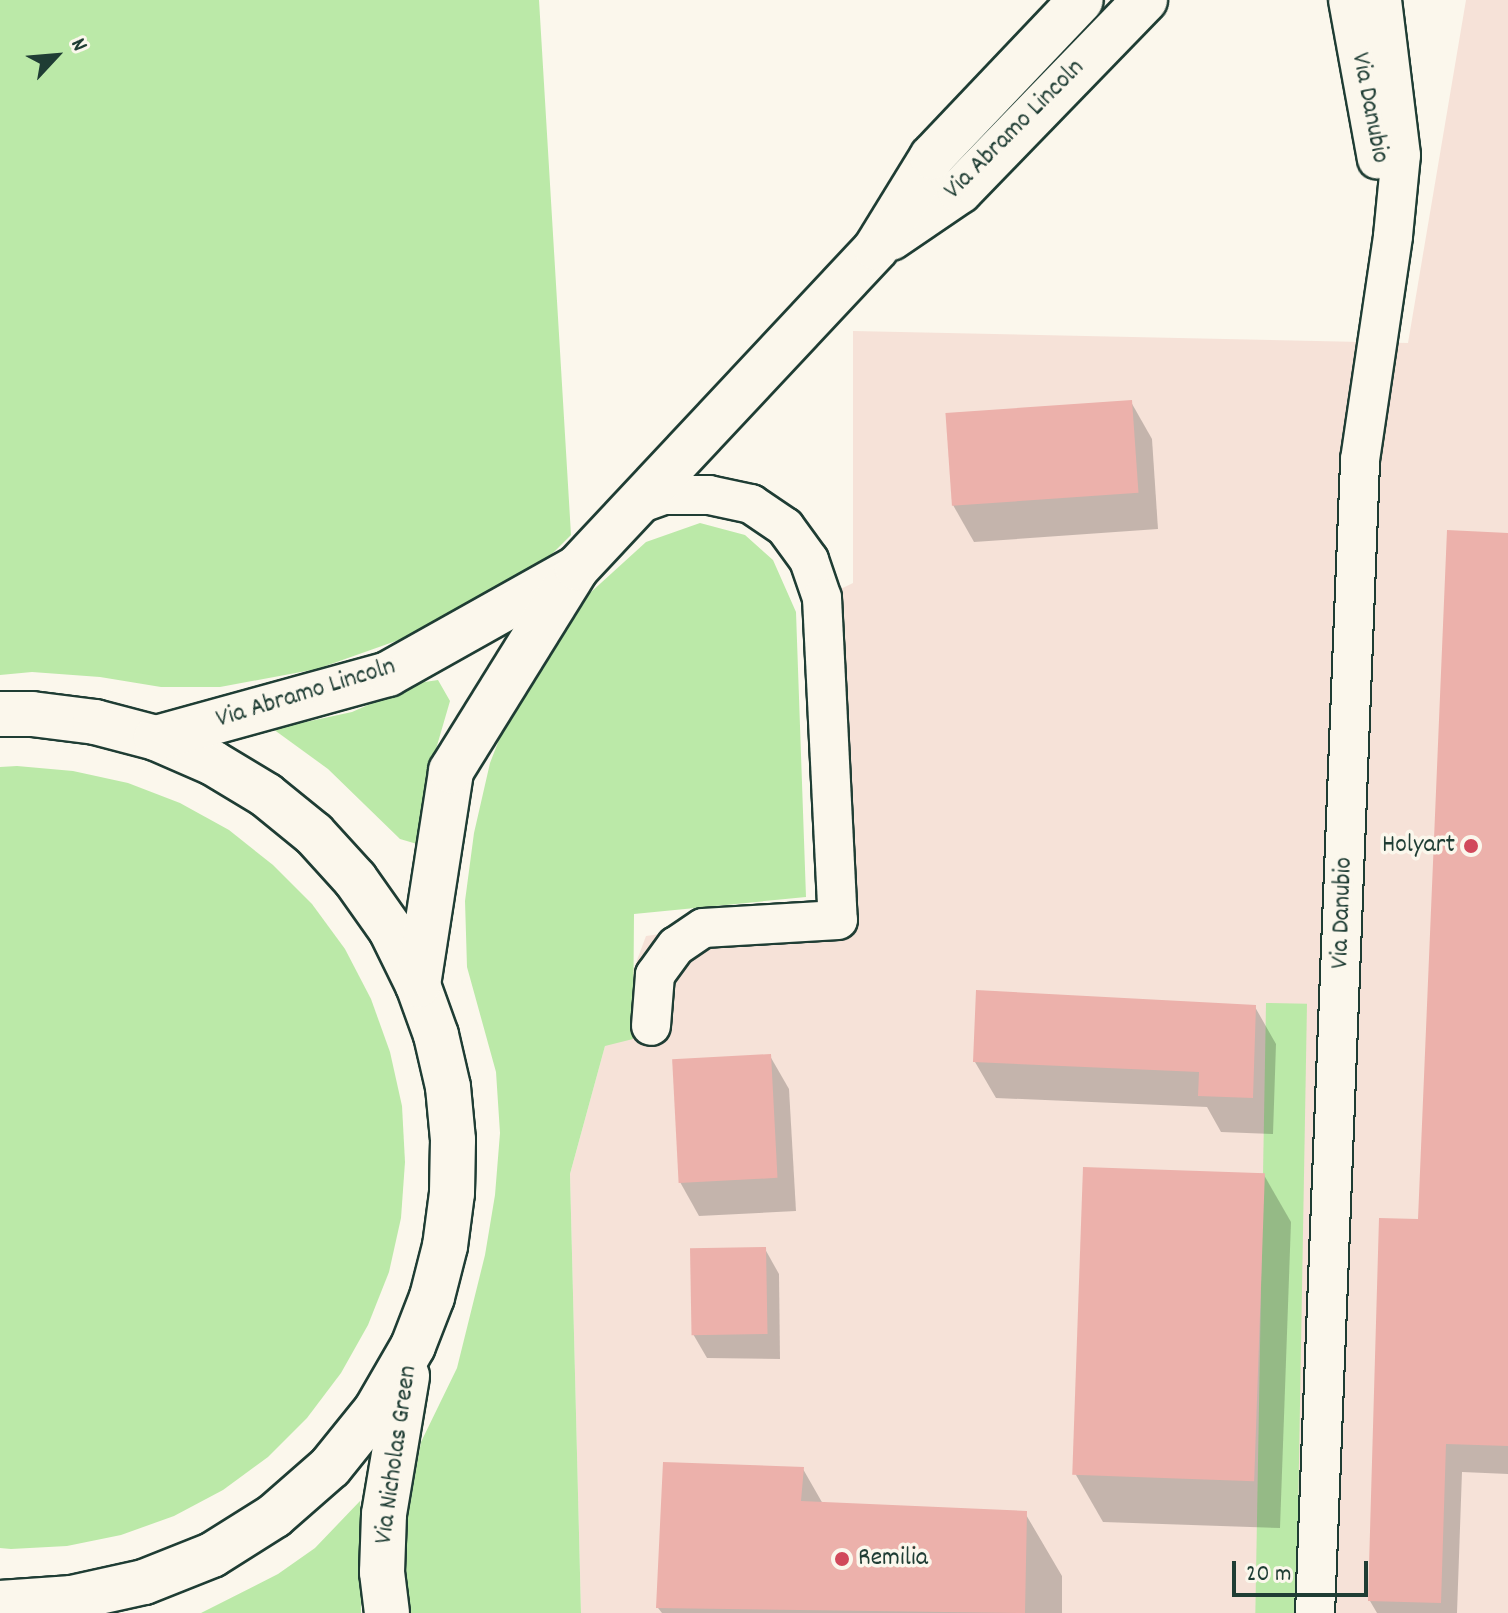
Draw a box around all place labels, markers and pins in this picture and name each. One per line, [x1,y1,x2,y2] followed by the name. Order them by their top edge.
[1382,830,1455,862] place label: Holyart
[1462,837,1480,855] marker: Holyart
[858,1543,928,1575] place label: Remilia
[833,1550,851,1568] marker: Remilia

